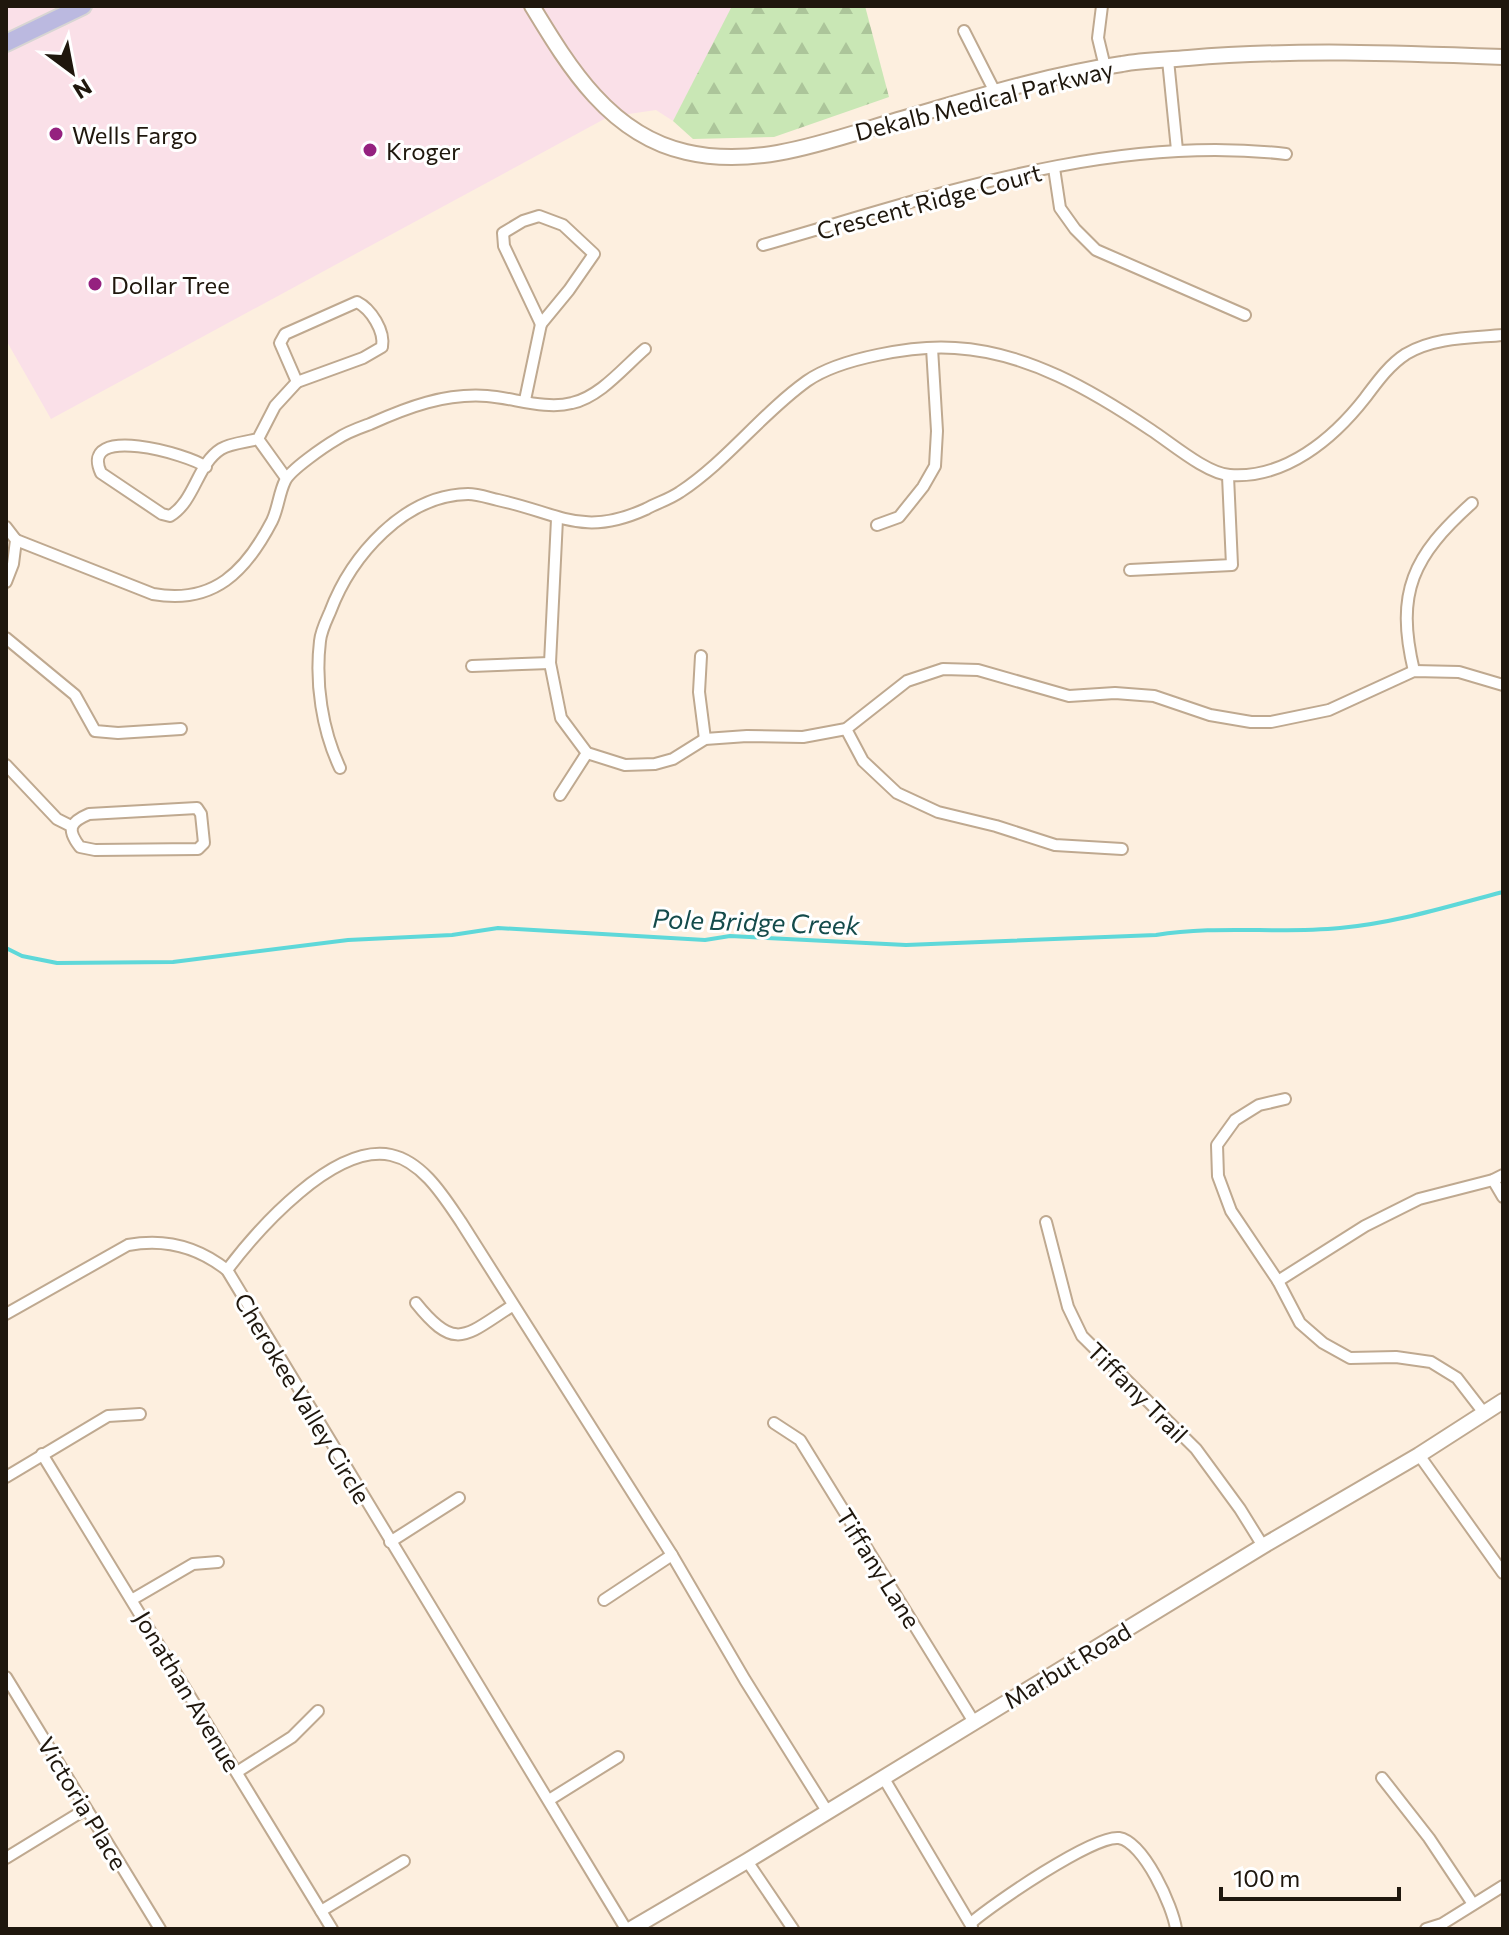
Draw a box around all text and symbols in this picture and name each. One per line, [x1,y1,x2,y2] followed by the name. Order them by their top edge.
[32,32,112,112] north arrow
[852,54,1116,146] street label: Dekalb Medical Parkway
[69,74,97,105] text: N
[72,120,198,149] place label: Wells Fargo
[47,125,65,143] marker: Wells Fargo
[386,136,461,165] place label: Kroger
[361,141,379,159] marker: Kroger
[813,157,1045,245] street label: Crescent Ridge Court
[111,270,230,299] place label: Dollar Tree
[86,275,104,293] marker: Dollar Tree
[652,902,861,940] water label: Pole Bridge Creek
[229,1287,377,1509] street label: Cherokee Valley Circle
[1082,1336,1194,1448] street label: Tiffany Trail
[831,1503,927,1633] street label: Tiffany Lane
[129,1605,247,1777] street label: Jonathan Avenue
[998,1616,1136,1714] street label: Marbut Road
[32,1731,134,1875] street label: Victoria Place
[1221,1851,1399,1901] scale bar
[1233,1863,1300,1892] text: 100 m

